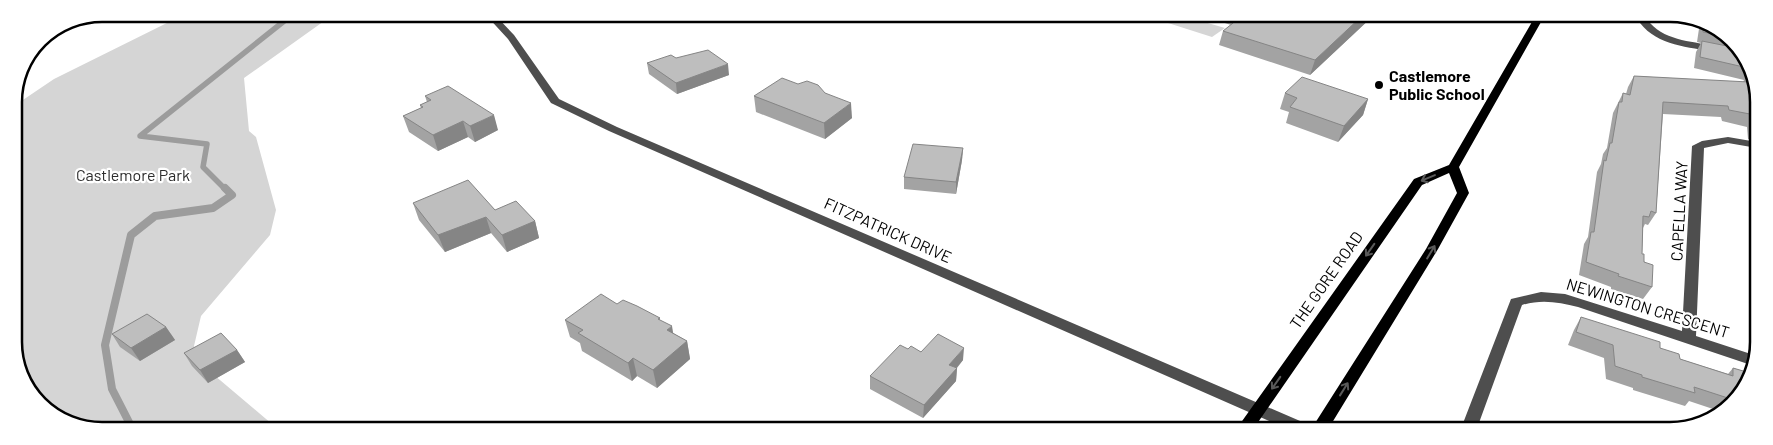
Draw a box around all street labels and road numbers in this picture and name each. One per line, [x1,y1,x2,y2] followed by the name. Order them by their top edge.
[1666,160,1691,262] street label: CAPELLA WAY
[822,193,955,266] street label: FITZPATRICK DRIVE
[1285,227,1366,332] street label: THE GORE ROAD
[1564,274,1732,341] street label: NEWINGTON CRESCENT

